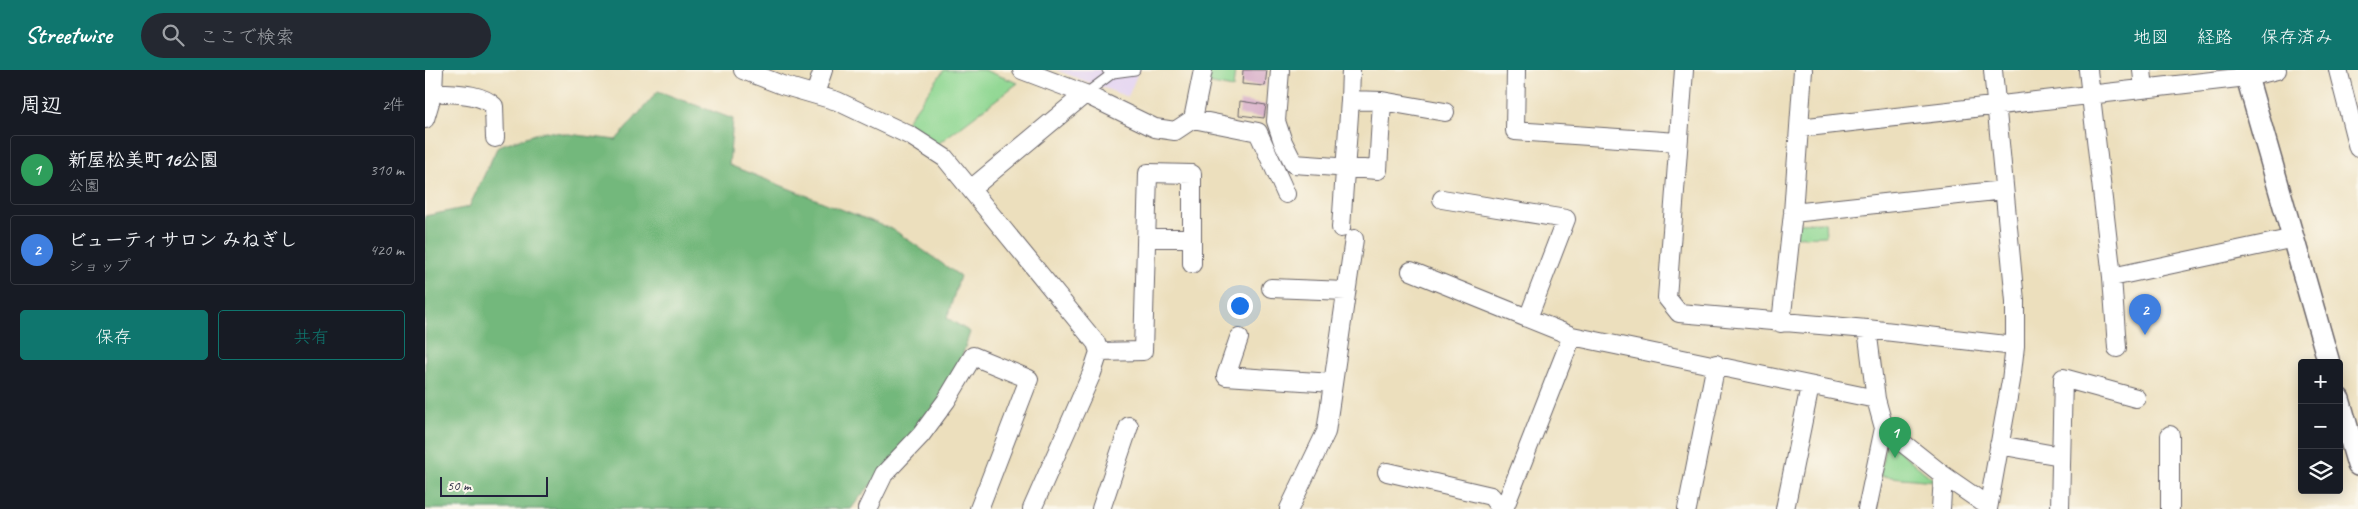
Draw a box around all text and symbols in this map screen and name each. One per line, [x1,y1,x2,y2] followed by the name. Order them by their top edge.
[141,13,491,58] search box
[25,20,111,50] text: Streetwise
[159,21,187,49] icon: search
[199,25,294,49] text: ここで検索
[2133,26,2169,48] text: 地図
[2197,26,2233,48] text: 経路
[2261,26,2333,48] text: 保存済み
[20,92,62,118] text: 周辺
[382,95,405,115] text: 2件
[68,148,219,172] text: 新屋松美町16公園
[33,160,41,180] text: 1
[370,160,404,180] text: 310 m
[68,176,100,196] text: 公園
[68,228,298,252] text: ビューティサロン みねぎし
[33,240,41,260] text: 2
[370,240,404,260] text: 420 m
[68,256,131,276] text: ショップ
[1227,293,1253,319] your location
[2129,294,2161,335] pin: 2
[20,310,208,360] button: 保存
[218,310,405,360] button: 共有
[2298,359,2343,494] map controls
[2298,359,2343,404] button: +
[2298,404,2343,449] button: −
[1879,417,1911,458] pin: 1
[2298,449,2343,494] button: layers
[440,474,547,497] scale bar
[447,477,471,494] text: 50 m

